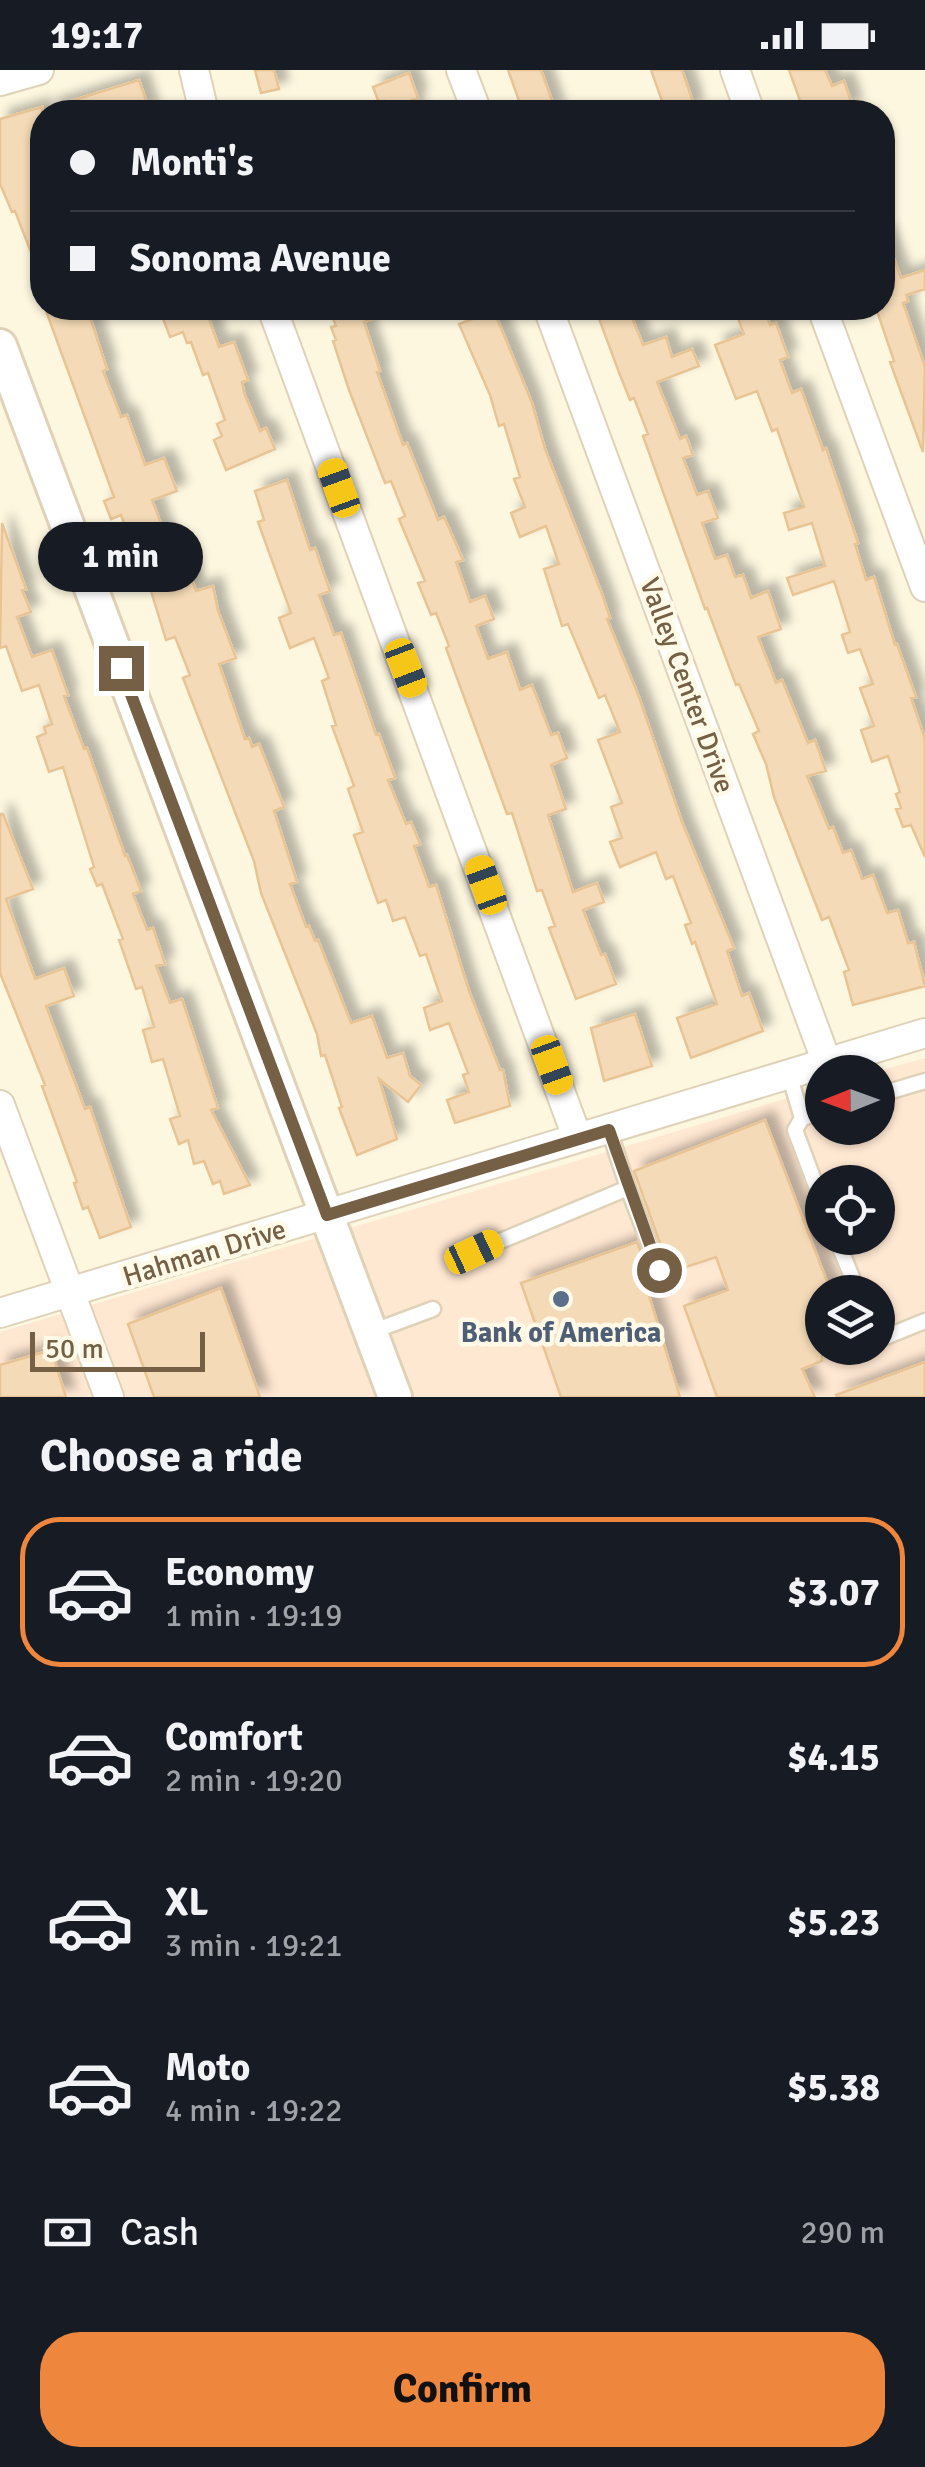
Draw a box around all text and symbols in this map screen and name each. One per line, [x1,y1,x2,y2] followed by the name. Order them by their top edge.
[50,12,143,59] text: 19:17
[130,139,254,186] text: Monti's
[130,235,391,282] text: Sonoma Avenue
[315,455,363,521] car
[38,523,204,593] callout: 1 min
[82,537,159,576] text: 1 min
[632,573,742,798] street label: Valley Center Drive
[381,635,431,701] car
[99,646,144,691] route end
[462,852,510,918] car
[528,1032,576,1098] car
[805,1055,895,1145] north arrow
[805,1055,895,1365] map controls
[805,1165,895,1255] button: locate
[119,1212,290,1294] street label: Hahman Drive
[440,1226,508,1278] car
[637,1248,682,1293] route start
[805,1275,895,1365] button: layers
[550,1288,572,1310] marker: Bank of America
[461,1316,661,1350] place label: Bank of America
[30,1327,205,1372] scale bar
[45,1332,104,1366] text: 50 m
[40,1429,303,1484] text: Choose a ride
[45,1547,135,1637] icon: car
[165,1549,314,1596] text: Economy
[787,1569,880,1616] text: $3.07
[165,1596,343,1635] text: 1 min · 19:19
[45,1712,135,1802] icon: car
[165,1714,303,1761] text: Comfort
[787,1734,880,1781] text: $4.15
[165,1761,343,1800] text: 2 min · 19:20
[45,1877,135,1967] icon: car
[165,1879,208,1926] text: XL
[787,1899,880,1946] text: $5.23
[165,1926,343,1965] text: 3 min · 19:21
[45,2042,135,2132] icon: car
[165,2044,250,2091] text: Moto
[787,2064,880,2111] text: $5.38
[165,2091,343,2130] text: 4 min · 19:22
[40,2205,95,2260] icon: cash
[120,2209,199,2256] text: Cash
[801,2213,885,2252] text: 290 m
[40,2332,885,2447] button: Confirm

